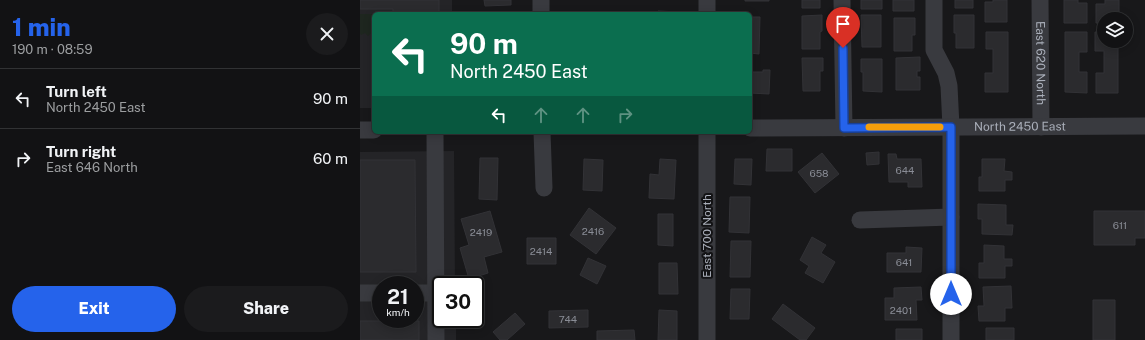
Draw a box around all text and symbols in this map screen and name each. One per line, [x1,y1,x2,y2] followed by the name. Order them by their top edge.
[826,7.0,860,48] pin
[1097,12,1133,48] map controls
[1097,12,1133,48] button: layers
[12,13,71,41] text: 1 min
[306,13,348,55] button: close
[832,13,854,35] icon: arrive
[1033,21,1048,105] street label: East 620 North
[450,27,518,60] text: 90 m
[384,28,436,80] icon: left
[12,42,93,57] text: 190 m · 08:59
[450,61,588,82] text: North 2450 East
[46,83,107,100] text: Turn left
[12,88,34,110] icon: left
[313,90,348,107] text: 90 m
[46,100,146,115] text: North 2450 East
[488,104,510,126] icon: left
[530,104,552,126] icon: ahead
[572,104,594,126] icon: ahead
[614,104,636,126] icon: right
[974,119,1066,134] street label: North 2450 East
[46,143,116,160] text: Turn right
[12,148,34,170] icon: right
[313,150,348,167] text: 60 m
[46,160,138,175] text: East 646 North
[896,164,914,176] house number: 644
[809,167,829,179] house number: 658
[700,194,714,278] street label: East 700 North
[1113,219,1127,231] house number: 611
[582,225,604,237] house number: 2416
[470,226,492,238] house number: 2419
[530,245,552,257] house number: 2414
[896,256,912,268] house number: 641
[930,273,972,315] position arrow
[432,276,484,328] speed limit sign: 30
[387,285,409,309] text: 21
[12,286,176,332] button: Exit
[184,286,348,332] button: Share
[890,304,912,316] house number: 2401
[386,306,410,318] text: km/h
[559,313,577,325] house number: 744

